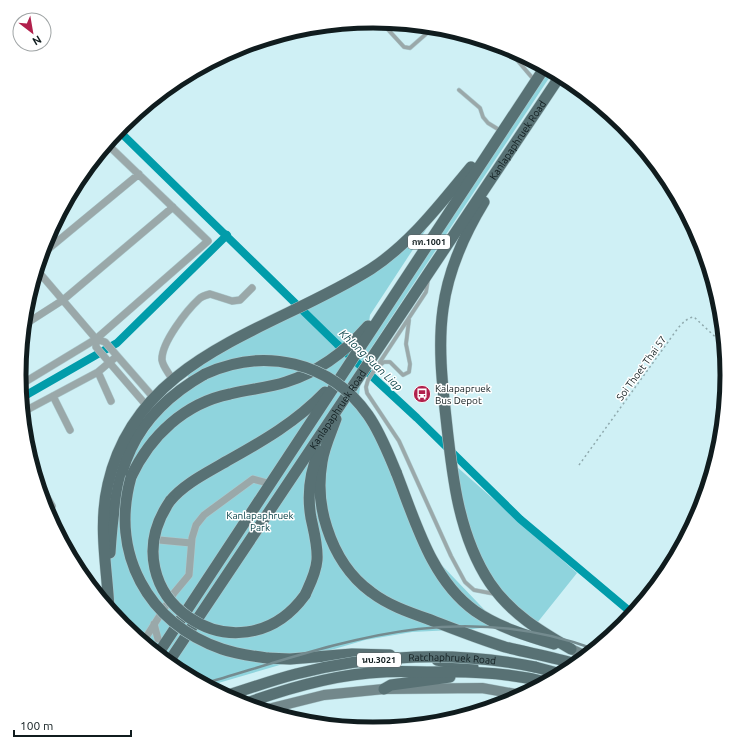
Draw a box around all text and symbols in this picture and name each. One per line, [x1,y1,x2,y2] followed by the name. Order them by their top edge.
[12,12,52,52] north arrow
[31,33,44,48] text: N
[487,98,548,182] street label: Kanlapaphruek Road
[408,235,450,249] road number: กท.1001
[337,327,405,393] water label: Khlong Suan Liap
[614,334,669,403] street label: Soi Thoet Thai 57
[307,368,368,451] street label: Kanlapaphruek Road
[435,383,491,406] place label: Kalapapruek Bus Depot
[412,384,432,404] bus stop icon: Kalapapruek Bus Depot
[226,510,294,533] park label: Kanlapaphruek Park
[408,652,497,667] street label: Ratchaphruek Road
[357,653,401,667] road number: นบ.3021
[14,712,131,738] scale bar
[20,719,53,732] text: 100 m

